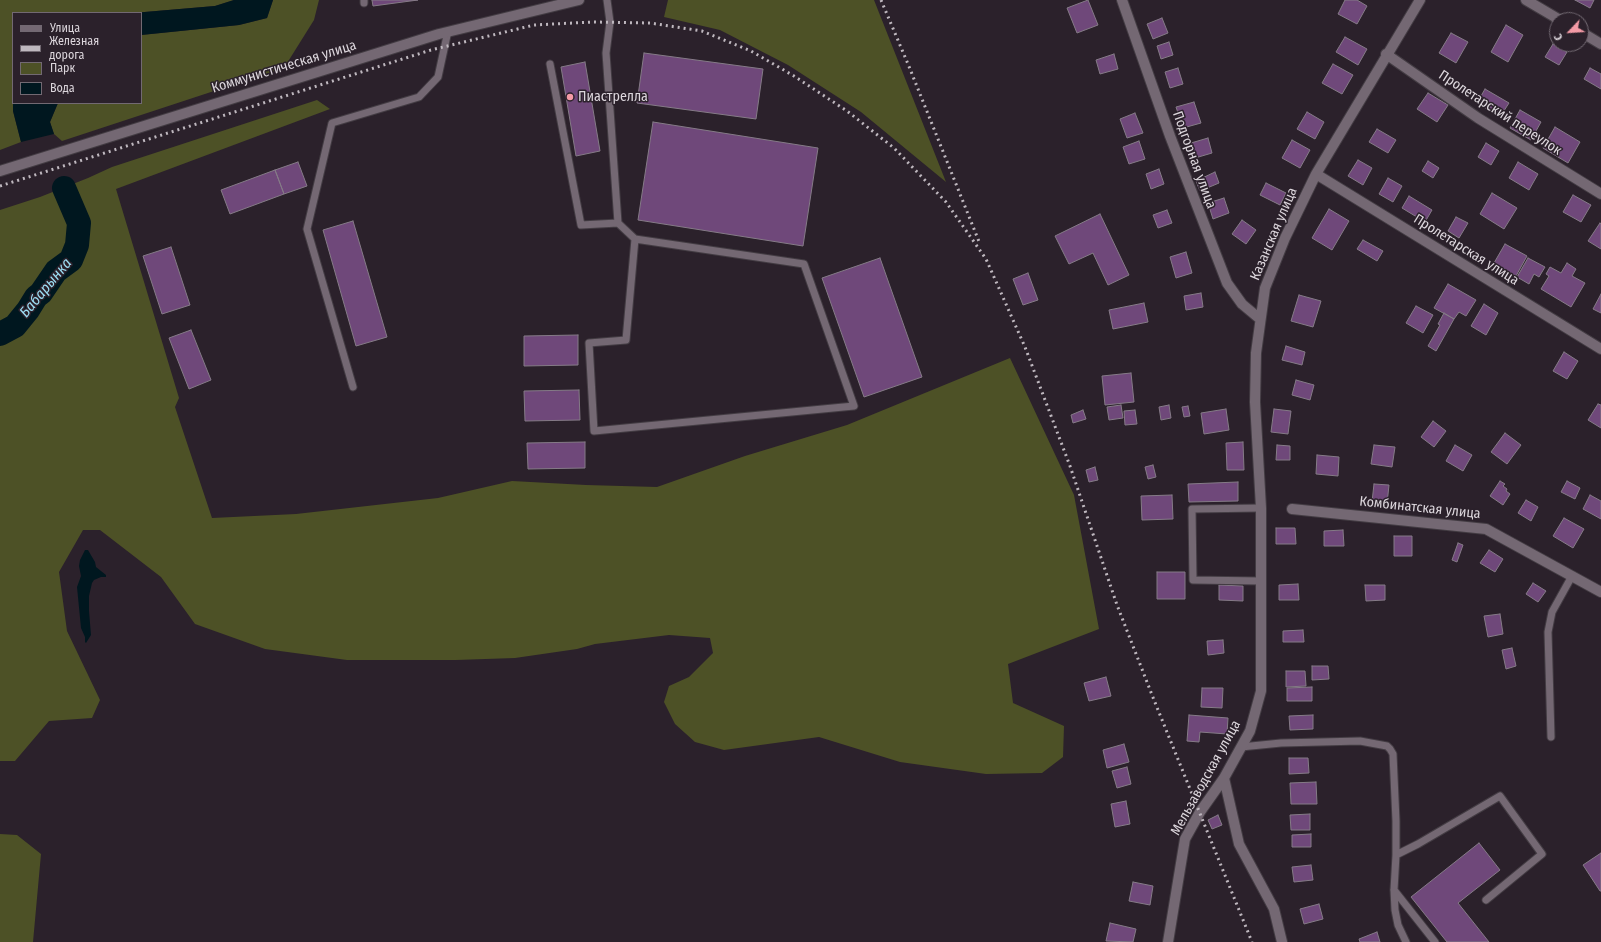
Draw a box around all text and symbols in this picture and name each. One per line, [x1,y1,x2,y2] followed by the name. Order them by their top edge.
[12,12,142,104] legend
[1549,12,1589,52] north arrow
[50,21,80,35] text: Улица
[1551,32,1566,42] text: С
[49,34,99,62] text: Железная дорога
[210,37,358,97] street label: Коммунистическая улица
[50,61,75,75] text: Парк
[1435,67,1565,159] street label: Пролетарский переулок
[50,81,75,95] text: Вода
[578,89,648,105] place label: Пиастрелла
[565,92,575,102] marker: Пиастрелла
[1169,109,1219,211] street label: Подгорная улица
[1247,185,1301,283] street label: Казанская улица
[1410,211,1522,289] street label: Пролетарская улица
[16,255,76,321] water label: Бабарынка
[1359,493,1481,523] street label: Комбинатская улица
[1167,718,1245,838] street label: Мельзаводская улица

